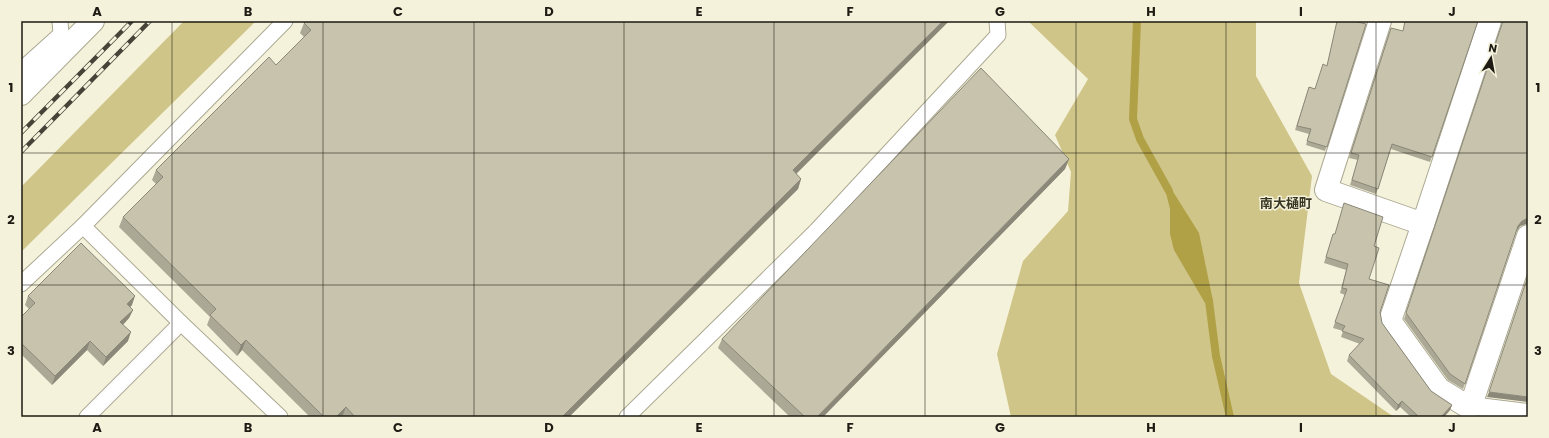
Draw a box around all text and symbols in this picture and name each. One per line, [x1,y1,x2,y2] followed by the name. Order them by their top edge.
[92,2,102,21] text: A
[244,2,253,21] text: B
[393,2,403,21] text: C
[544,2,554,21] text: D
[695,2,703,21] text: E
[846,2,854,21] text: F
[995,2,1005,21] text: G
[1146,2,1156,21] text: H
[1299,2,1303,21] text: I
[1448,2,1456,21] text: J
[1471,38,1511,78] north arrow
[1487,40,1498,57] text: N
[9,78,13,97] text: 1
[1536,78,1540,97] text: 1
[1260,194,1312,213] district label: 南大樋町
[7,210,15,229] text: 2
[1534,210,1542,229] text: 2
[7,341,15,360] text: 3
[1534,341,1542,360] text: 3
[92,418,102,437] text: A
[244,418,253,437] text: B
[393,418,403,437] text: C
[544,418,554,437] text: D
[695,418,703,437] text: E
[846,418,854,437] text: F
[995,418,1005,437] text: G
[1146,418,1156,437] text: H
[1299,418,1303,437] text: I
[1448,418,1456,437] text: J

